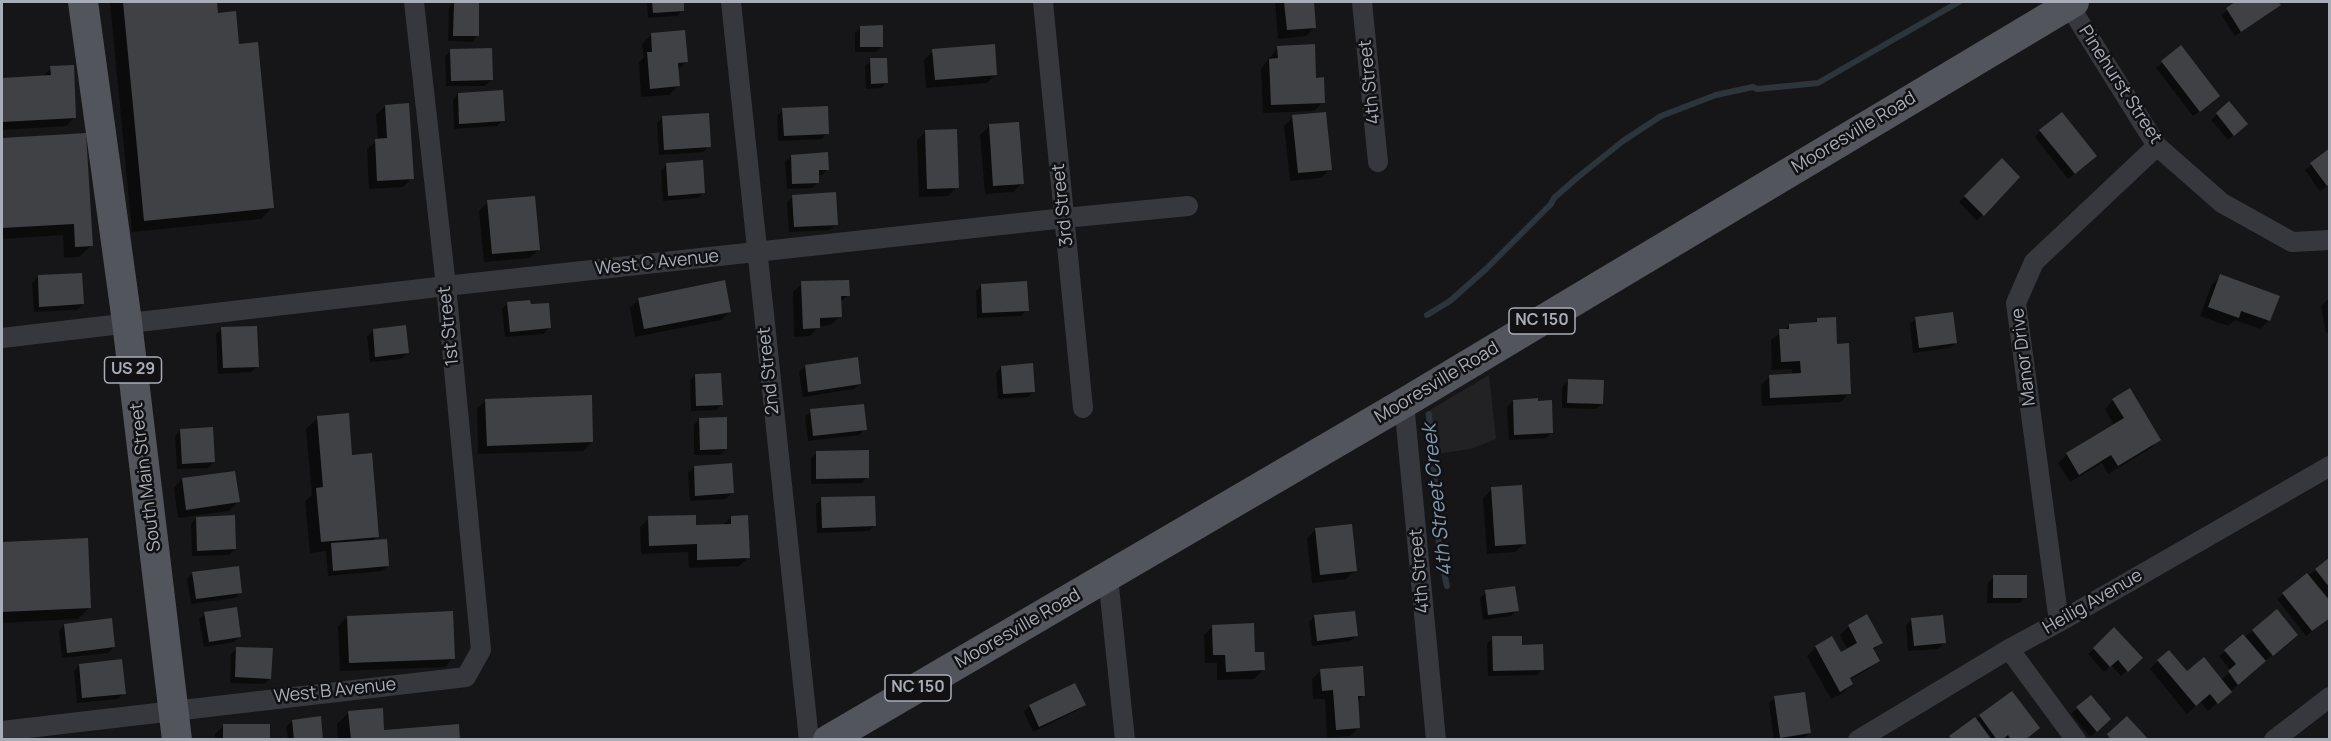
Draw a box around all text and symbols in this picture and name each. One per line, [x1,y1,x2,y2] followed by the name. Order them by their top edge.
[2074,22,2166,148] street label: Pinehurst Street
[1355,39,1385,125] street label: 4th Street
[1788,87,1920,179] street label: Mooresville Road
[1048,162,1078,248] street label: 3rd Street
[594,246,720,280] street label: West C Avenue
[434,285,464,367] street label: 1st Street
[2007,307,2041,407] street label: Manor Drive
[1509,308,1575,334] road number: NC 150
[754,326,784,416] street label: 2nd Street
[1371,337,1503,429] street label: Mooresville Road
[104,357,162,383] road number: US 29
[126,401,166,553] street label: South Main Street
[1418,423,1458,577] water label: 4th Street Creek
[1406,528,1434,614] street label: 4th Street
[2039,565,2147,639] street label: Heilig Avenue
[952,584,1084,674] street label: Mooresville Road
[273,674,397,708] street label: West B Avenue
[885,675,951,701] road number: NC 150

